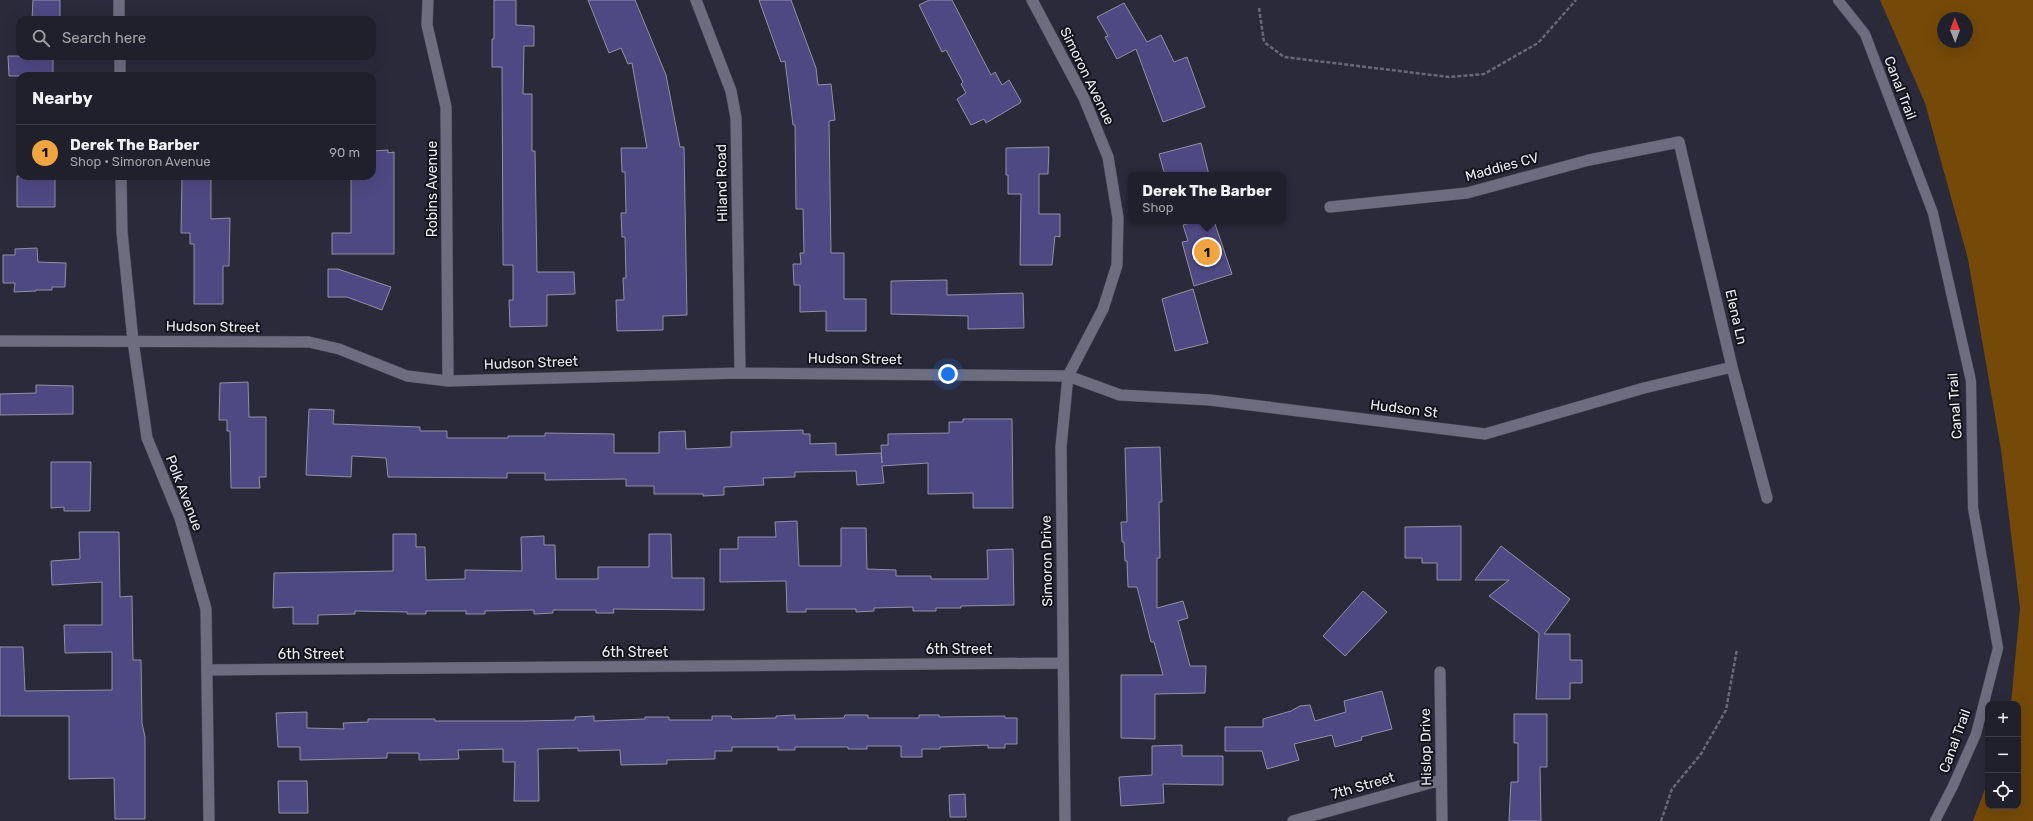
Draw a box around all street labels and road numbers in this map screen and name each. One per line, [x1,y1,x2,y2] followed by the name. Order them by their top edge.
[1056,24,1118,128] street label: Simoron Avenue
[1880,54,1920,122] street label: Canal Trail
[424,141,441,237] street label: Robins Avenue
[713,144,731,222] street label: Hiland Road
[1463,149,1541,185] street label: Maddies CV
[1721,288,1751,346] street label: Elena Ln
[166,318,261,336] street label: Hudson Street
[808,350,903,368] street label: Hudson Street
[484,353,579,373] street label: Hudson Street
[1944,372,1966,440] street label: Canal Trail
[1369,396,1439,422] street label: Hudson St
[162,453,206,533] street label: Polk Avenue
[1038,515,1056,607] street label: Simoron Drive
[926,641,993,658] street label: 6th Street
[602,644,669,661] street label: 6th Street
[278,646,345,663] street label: 6th Street
[1936,707,1974,775] street label: Canal Trail
[1417,708,1435,786] street label: Hislop Drive
[1329,769,1397,803] street label: 7th Street

